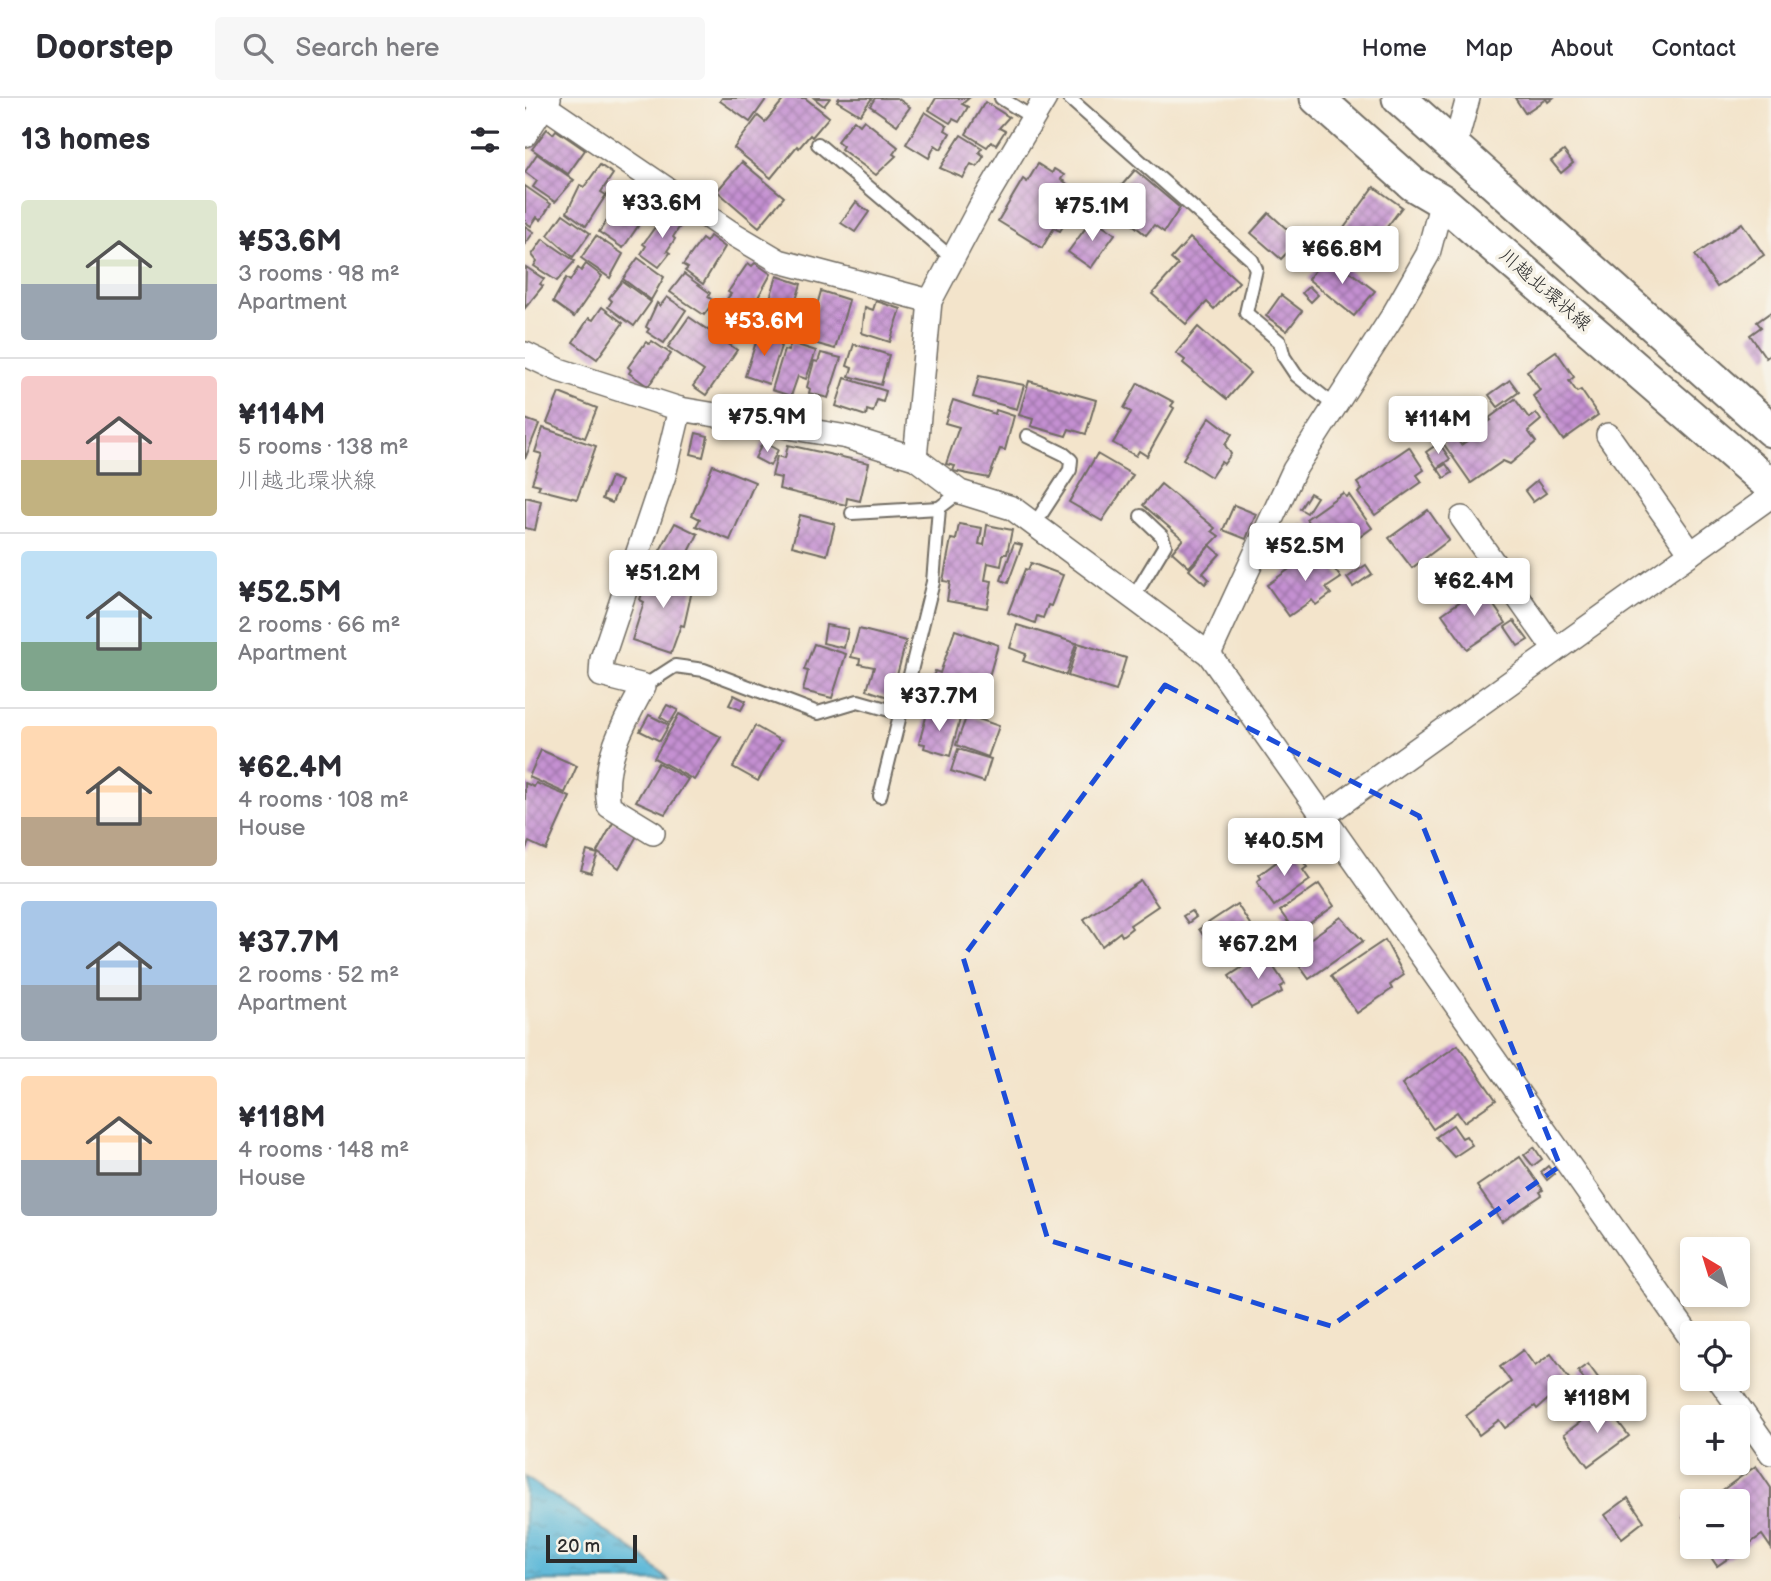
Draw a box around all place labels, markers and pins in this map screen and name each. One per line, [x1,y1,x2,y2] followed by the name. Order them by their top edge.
[605,180,719,240] pin: ¥33.6M
[1035,184,1149,243] pin: ¥75.1M
[1285,226,1399,286] pin: ¥66.8M
[707,299,821,358] pin: ¥53.6M
[710,394,824,454] pin: ¥75.9M
[1389,396,1487,456] pin: ¥114M
[1248,524,1362,583] pin: ¥52.5M
[606,550,720,610] pin: ¥51.2M
[1417,559,1531,618] pin: ¥62.4M
[882,674,996,733] pin: ¥37.7M
[1227,818,1341,878] pin: ¥40.5M
[1201,922,1315,981] pin: ¥67.2M
[1548,1376,1646,1435] pin: ¥118M

